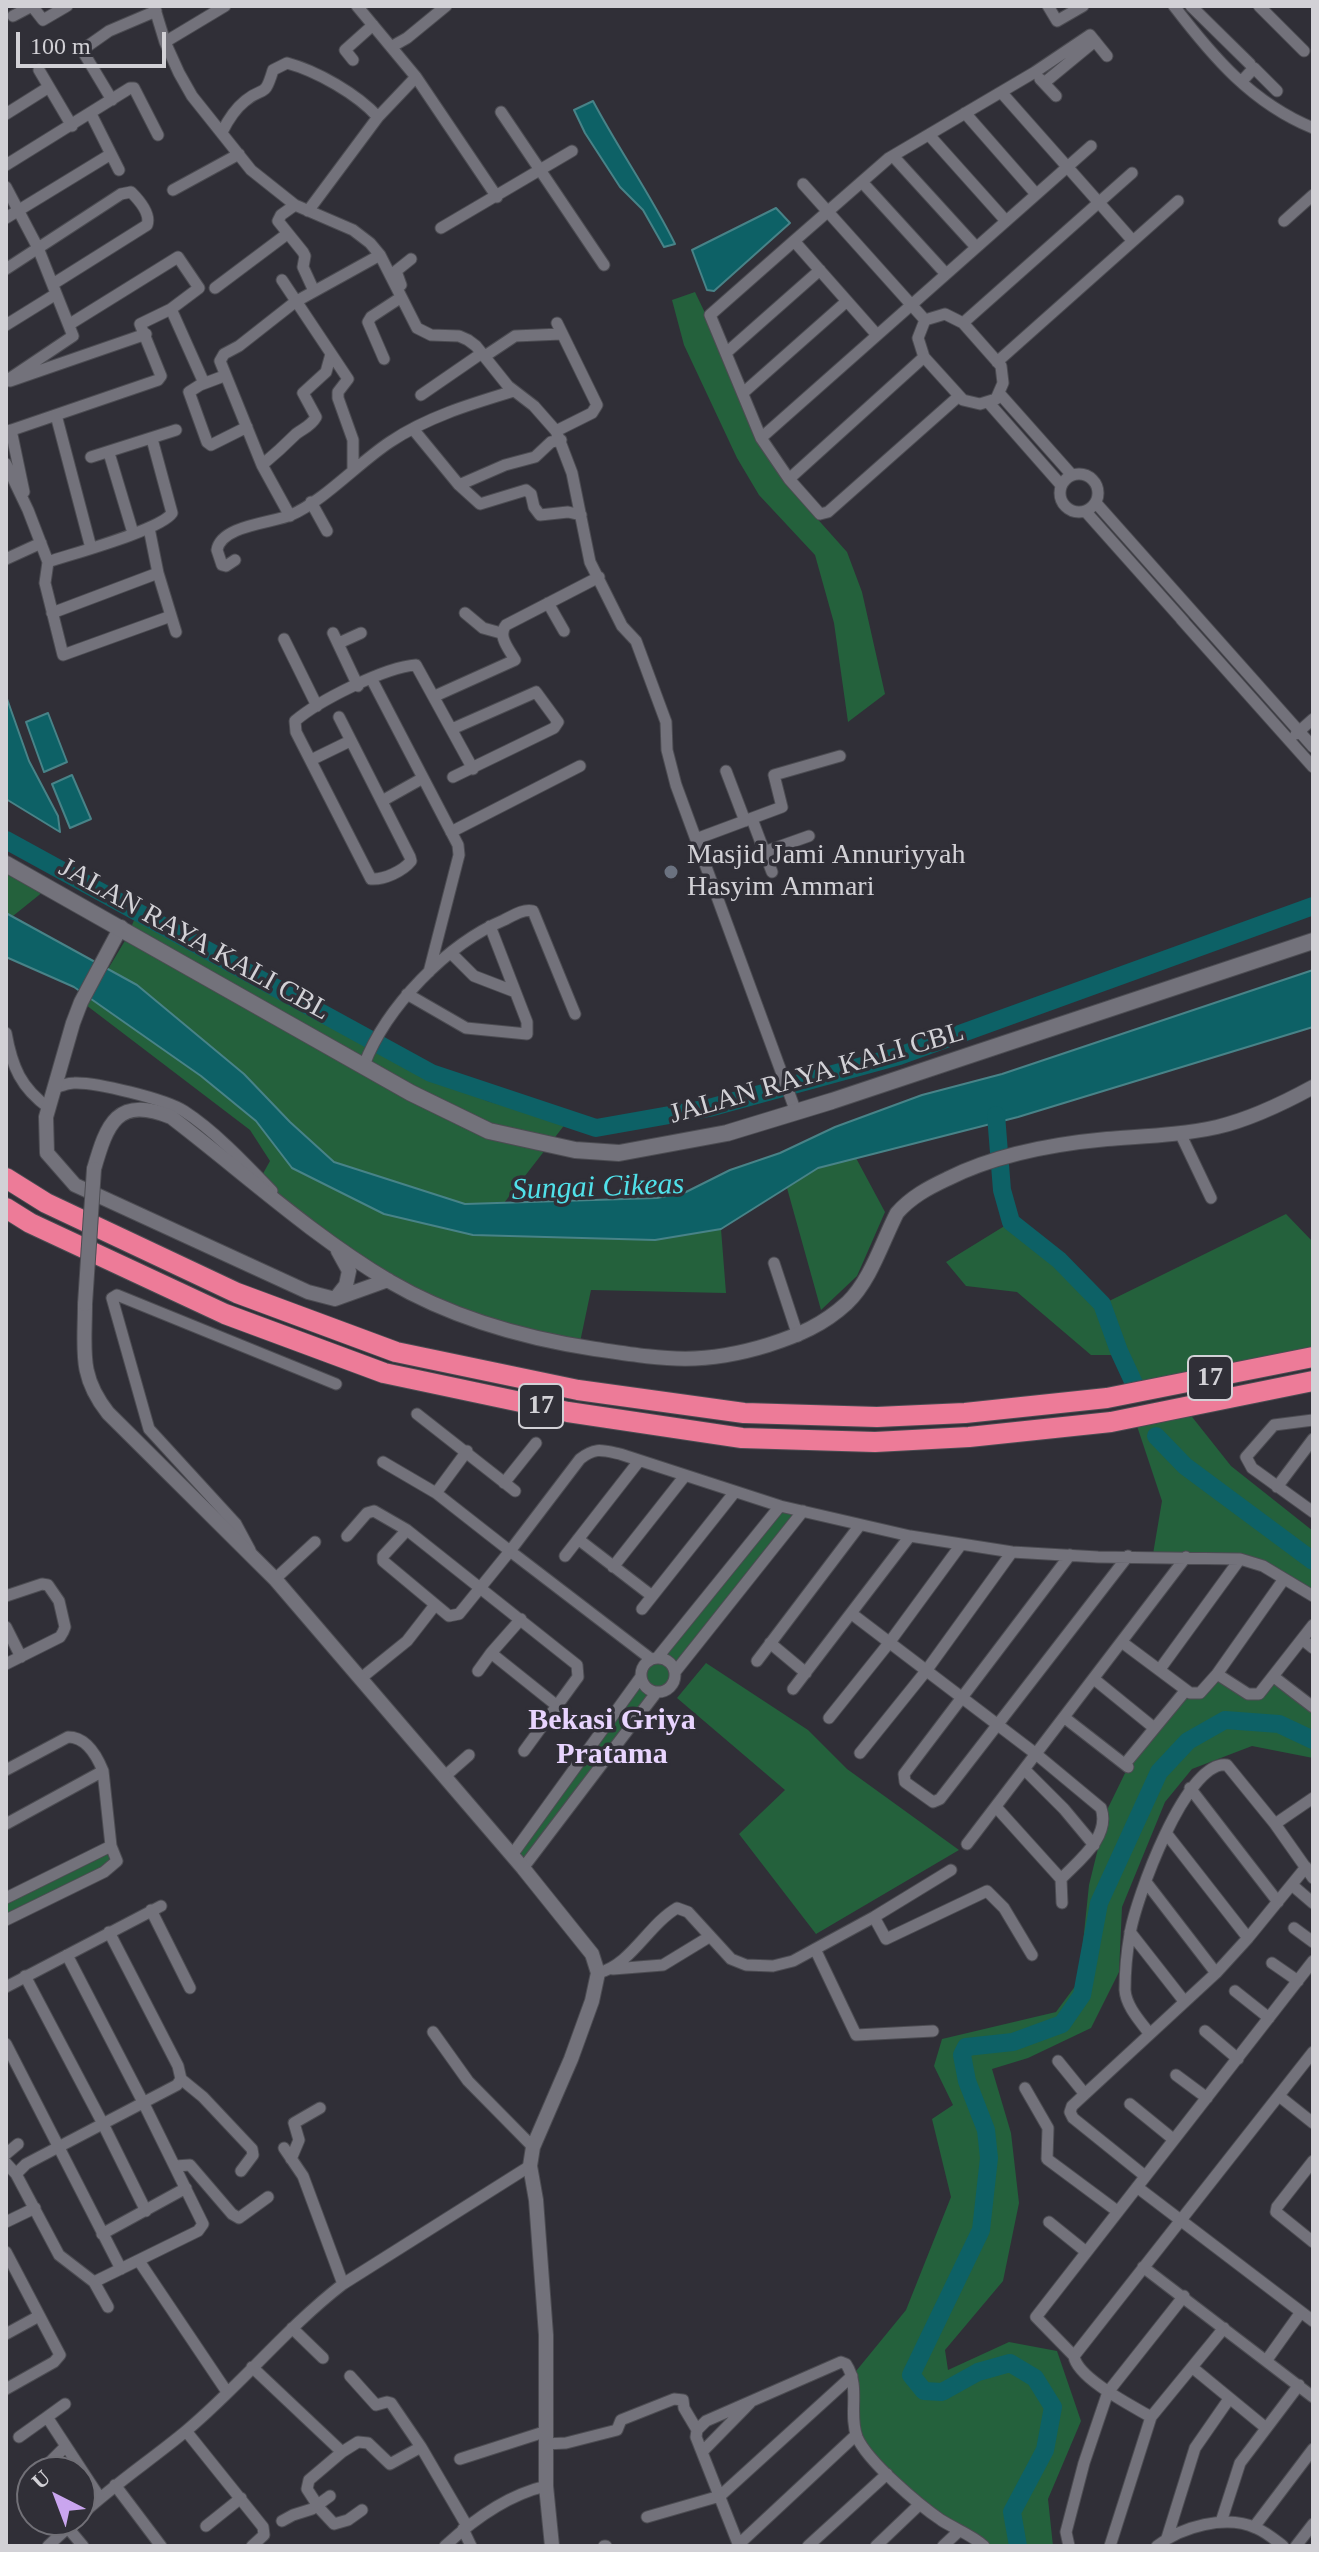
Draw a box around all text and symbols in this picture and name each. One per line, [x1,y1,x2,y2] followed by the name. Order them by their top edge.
[20,16,170,66] scale bar
[30,33,91,59] text: 100 m
[687,839,965,905] place label: Masjid Jami Annuriyyah Hasyim Ammari
[53,851,335,1029] street label: JALAN RAYA KALI CBL
[662,863,680,881] marker: Masjid Jami Annuriyyah Hasyim Ammari
[666,1016,968,1132] street label: JALAN RAYA KALI CBL
[511,1167,685,1209] water label: Sungai Cikeas
[1188,1356,1232,1400] road number: 17
[519,1384,563,1428] road number: 17
[528,1703,696,1774] district label: Bekasi Griya Pratama
[16,2456,96,2536] north arrow
[27,2465,55,2494] text: U

